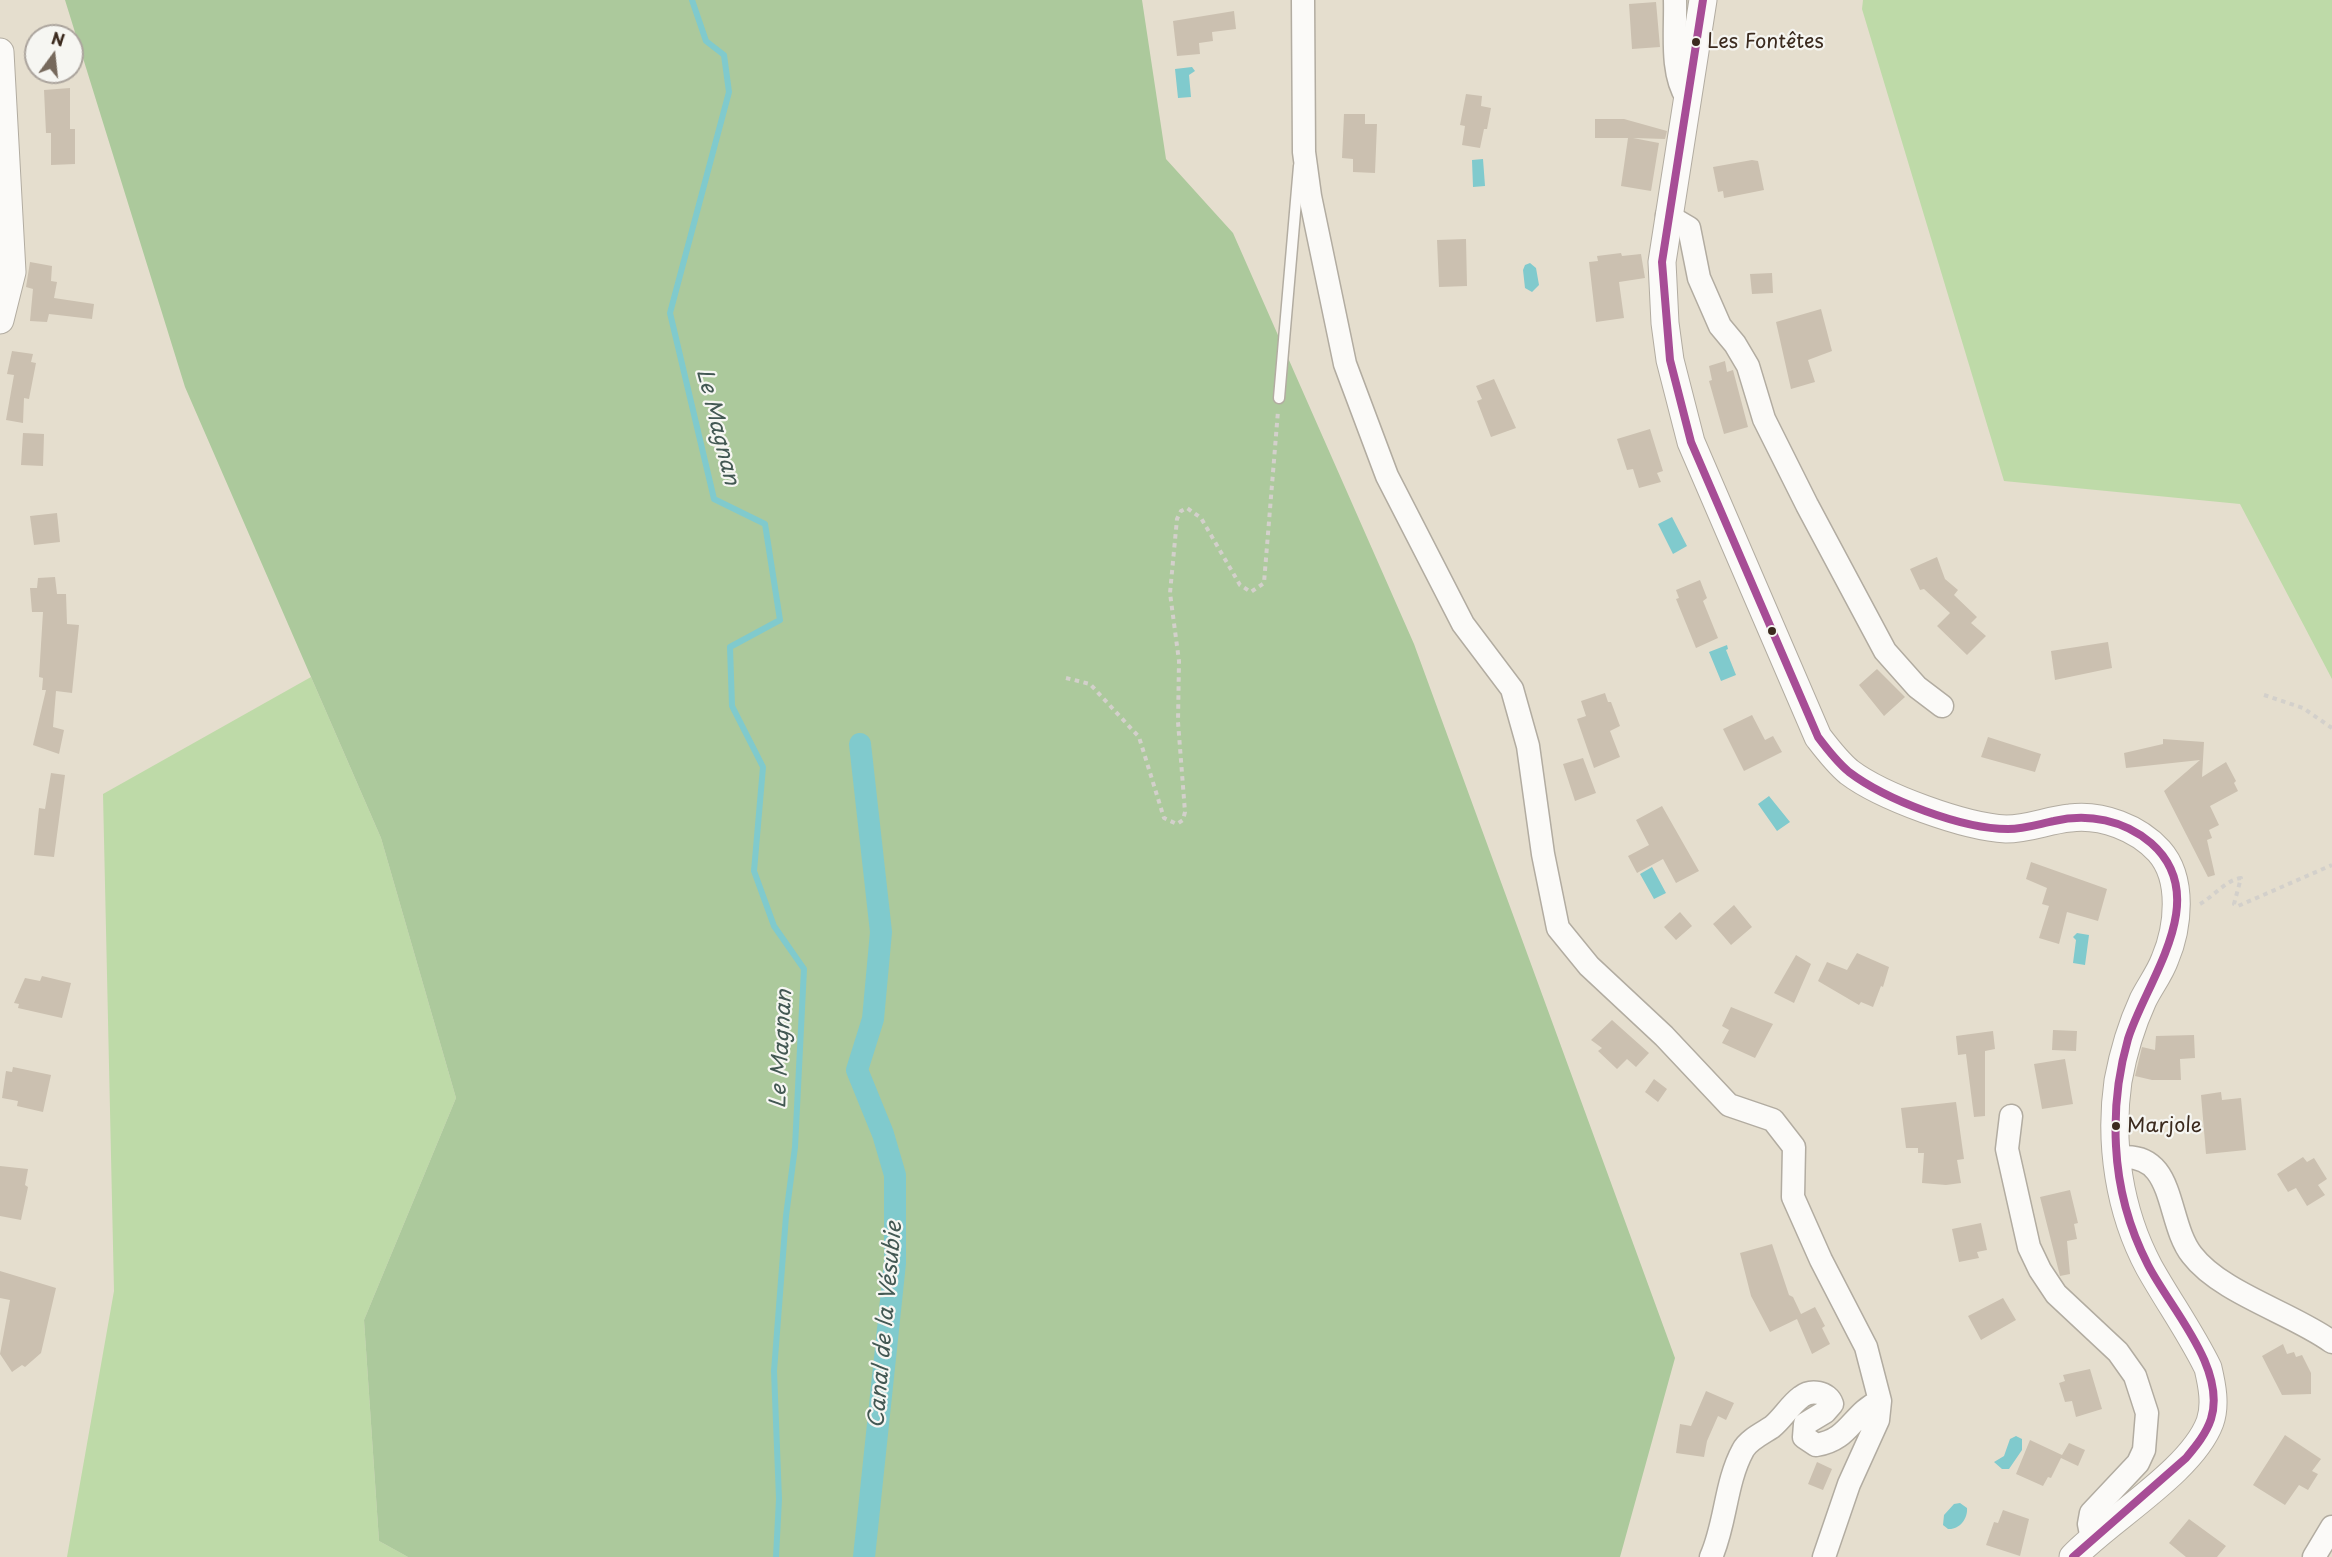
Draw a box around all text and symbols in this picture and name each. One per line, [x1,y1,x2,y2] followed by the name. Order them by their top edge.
[24,24,84,84] north arrow
[49,25,67,52] text: N
[1707,30,1824,54] place label: Les Fontêtes
[1690,36,1702,48] marker: Les Fontêtes
[690,366,744,488] water label: Le Magnan
[1766,625,1778,637] unlabelled marker
[766,989,798,1109] water label: Le Magnan
[2127,1114,2202,1138] place label: Marjole
[2110,1120,2122,1132] marker: Marjole
[864,1220,908,1430] water label: Canal de la Vésubie

